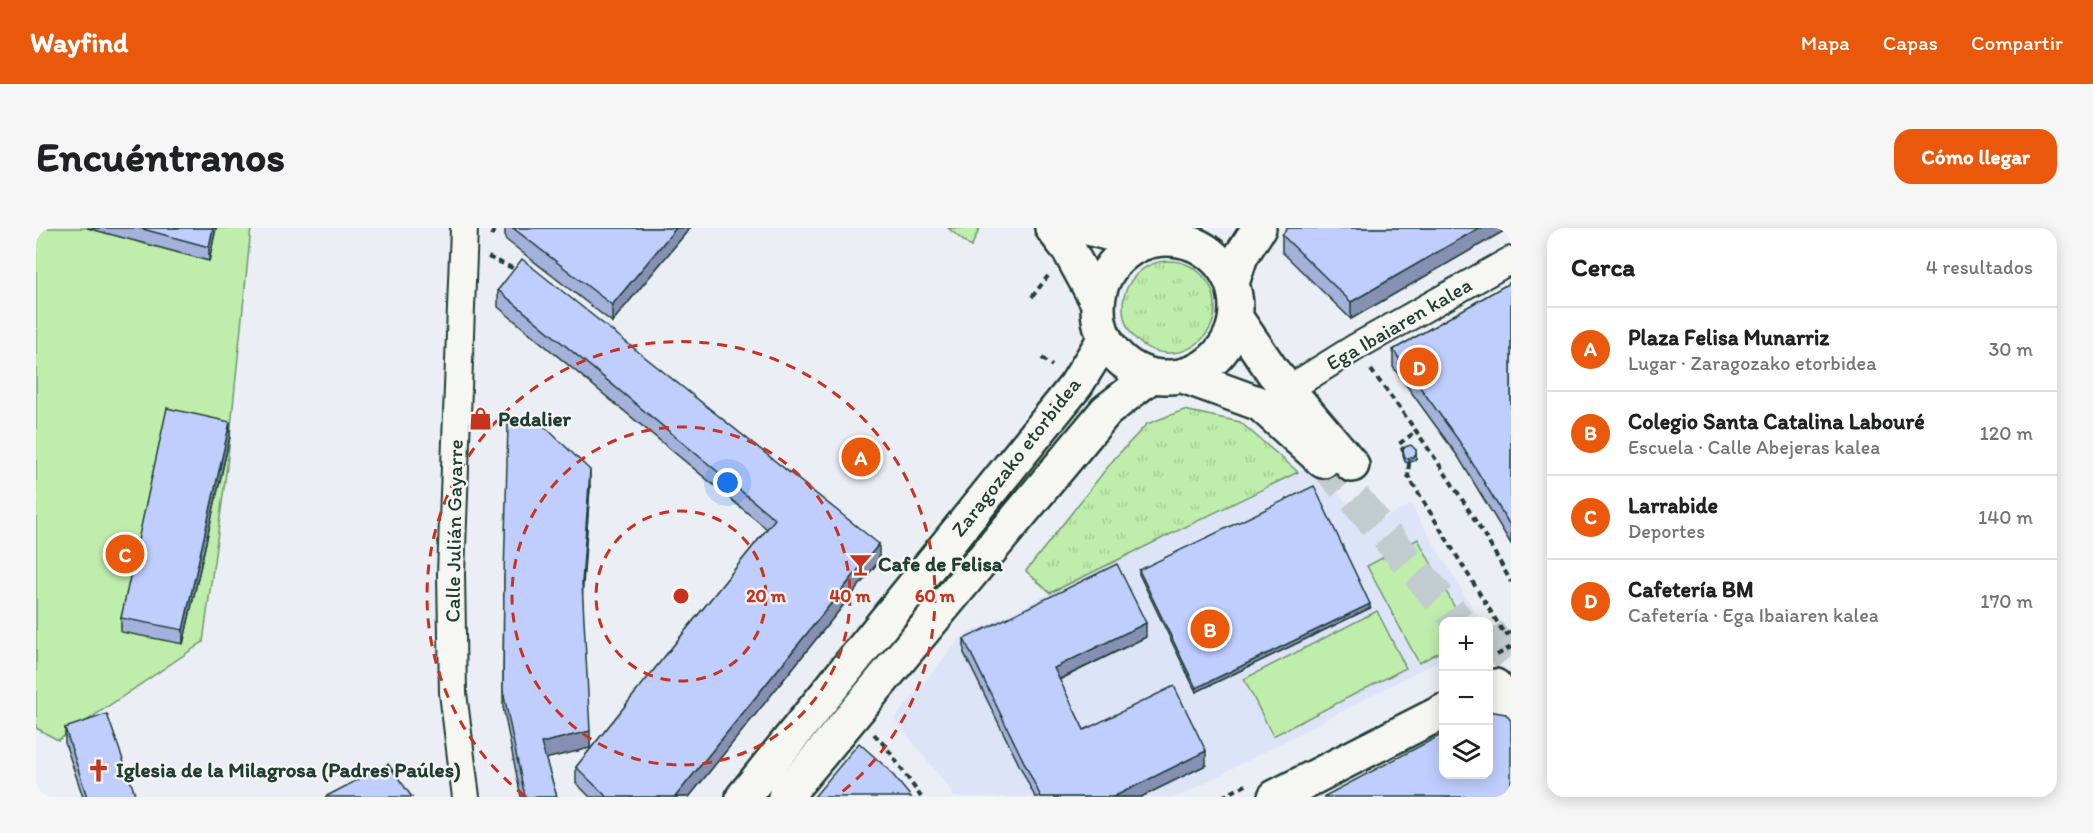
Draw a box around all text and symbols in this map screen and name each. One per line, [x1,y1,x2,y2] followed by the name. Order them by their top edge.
[30,25,128,59] text: Wayfind
[1801,30,1850,55] text: Mapa
[1883,30,1938,55] text: Capas
[1971,30,2063,55] text: Compartir
[1894,129,2057,184] button: Cómo llegar
[36,131,285,182] text: Encuéntranos
[1571,251,1635,283] text: Cerca
[1926,255,2033,279] text: 4 resultados
[1322,272,1476,375] street label: Ega Ibaiaren kalea
[1628,324,1829,351] text: Plaza Felisa Munarriz
[1584,337,1597,361] text: A
[1988,337,2033,361] text: 30 m
[1400,344,1438,390] pin: D
[1628,351,1877,375] text: Lugar · Zaragozako etorbidea
[946,372,1086,541] street label: Zaragozako etorbidea
[467,406,493,432] shop icon: Pedalier
[498,406,572,431] place label: Pedalier
[1628,408,1925,435] text: Colegio Santa Catalina Labouré
[1584,421,1597,445] text: B
[1980,421,2033,445] text: 120 m
[842,434,880,480] pin: A
[1628,435,1880,459] text: Escuela · Calle Abejeras kalea
[439,439,468,623] street label: Calle Julián Gayarre
[713,468,742,497] your location
[1628,492,1718,519] text: Larrabide
[1584,505,1597,529] text: C
[1978,505,2033,529] text: 140 m
[1628,519,1705,543] text: Deportes
[106,532,145,576] pin: C
[847,551,873,577] bar icon: Cafe de Felisa
[878,551,1004,576] place label: Cafe de Felisa
[1628,576,1754,603] text: Cafetería BM
[746,585,787,607] text: 20 m
[829,585,871,607] text: 40 m
[915,585,956,607] text: 60 m
[671,586,691,606] centre of rings
[1584,589,1597,613] text: D
[1980,589,2033,613] text: 170 m
[1628,603,1879,627] text: Cafetería · Ega Ibaiaren kalea
[1190,606,1230,652] pin: B
[1439,617,1493,779] map controls
[1439,617,1493,671] button: +
[1439,671,1493,725] button: −
[1439,725,1493,779] button: layers
[85,757,111,783] church icon: Iglesia de la Milagrosa (Padres Paúles)
[116,757,461,783] place label: Iglesia de la Milagrosa (Padres Paúles)

